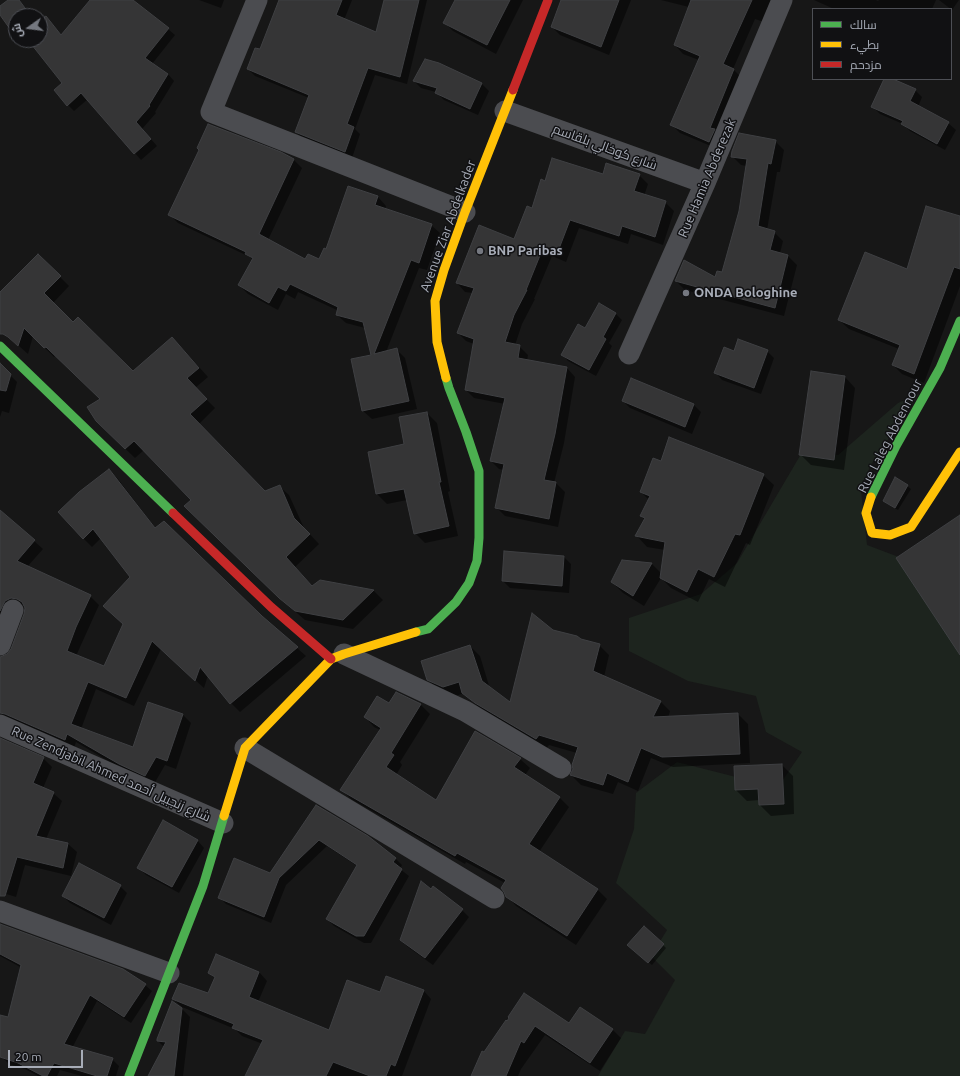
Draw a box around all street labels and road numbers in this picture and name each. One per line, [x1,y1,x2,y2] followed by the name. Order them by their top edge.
[675,116,739,240] street label: Rue Hamia Abderezak
[551,121,659,173] street label: شارع كوخالي بلقاسم
[417,158,479,294] street label: Avenue Ziar Abdelkader
[855,376,925,496] street label: Rue Laleg Abdennour
[9,723,213,825] street label: Rue Zendjabil Ahmed شارع زنجبيل أحمد

